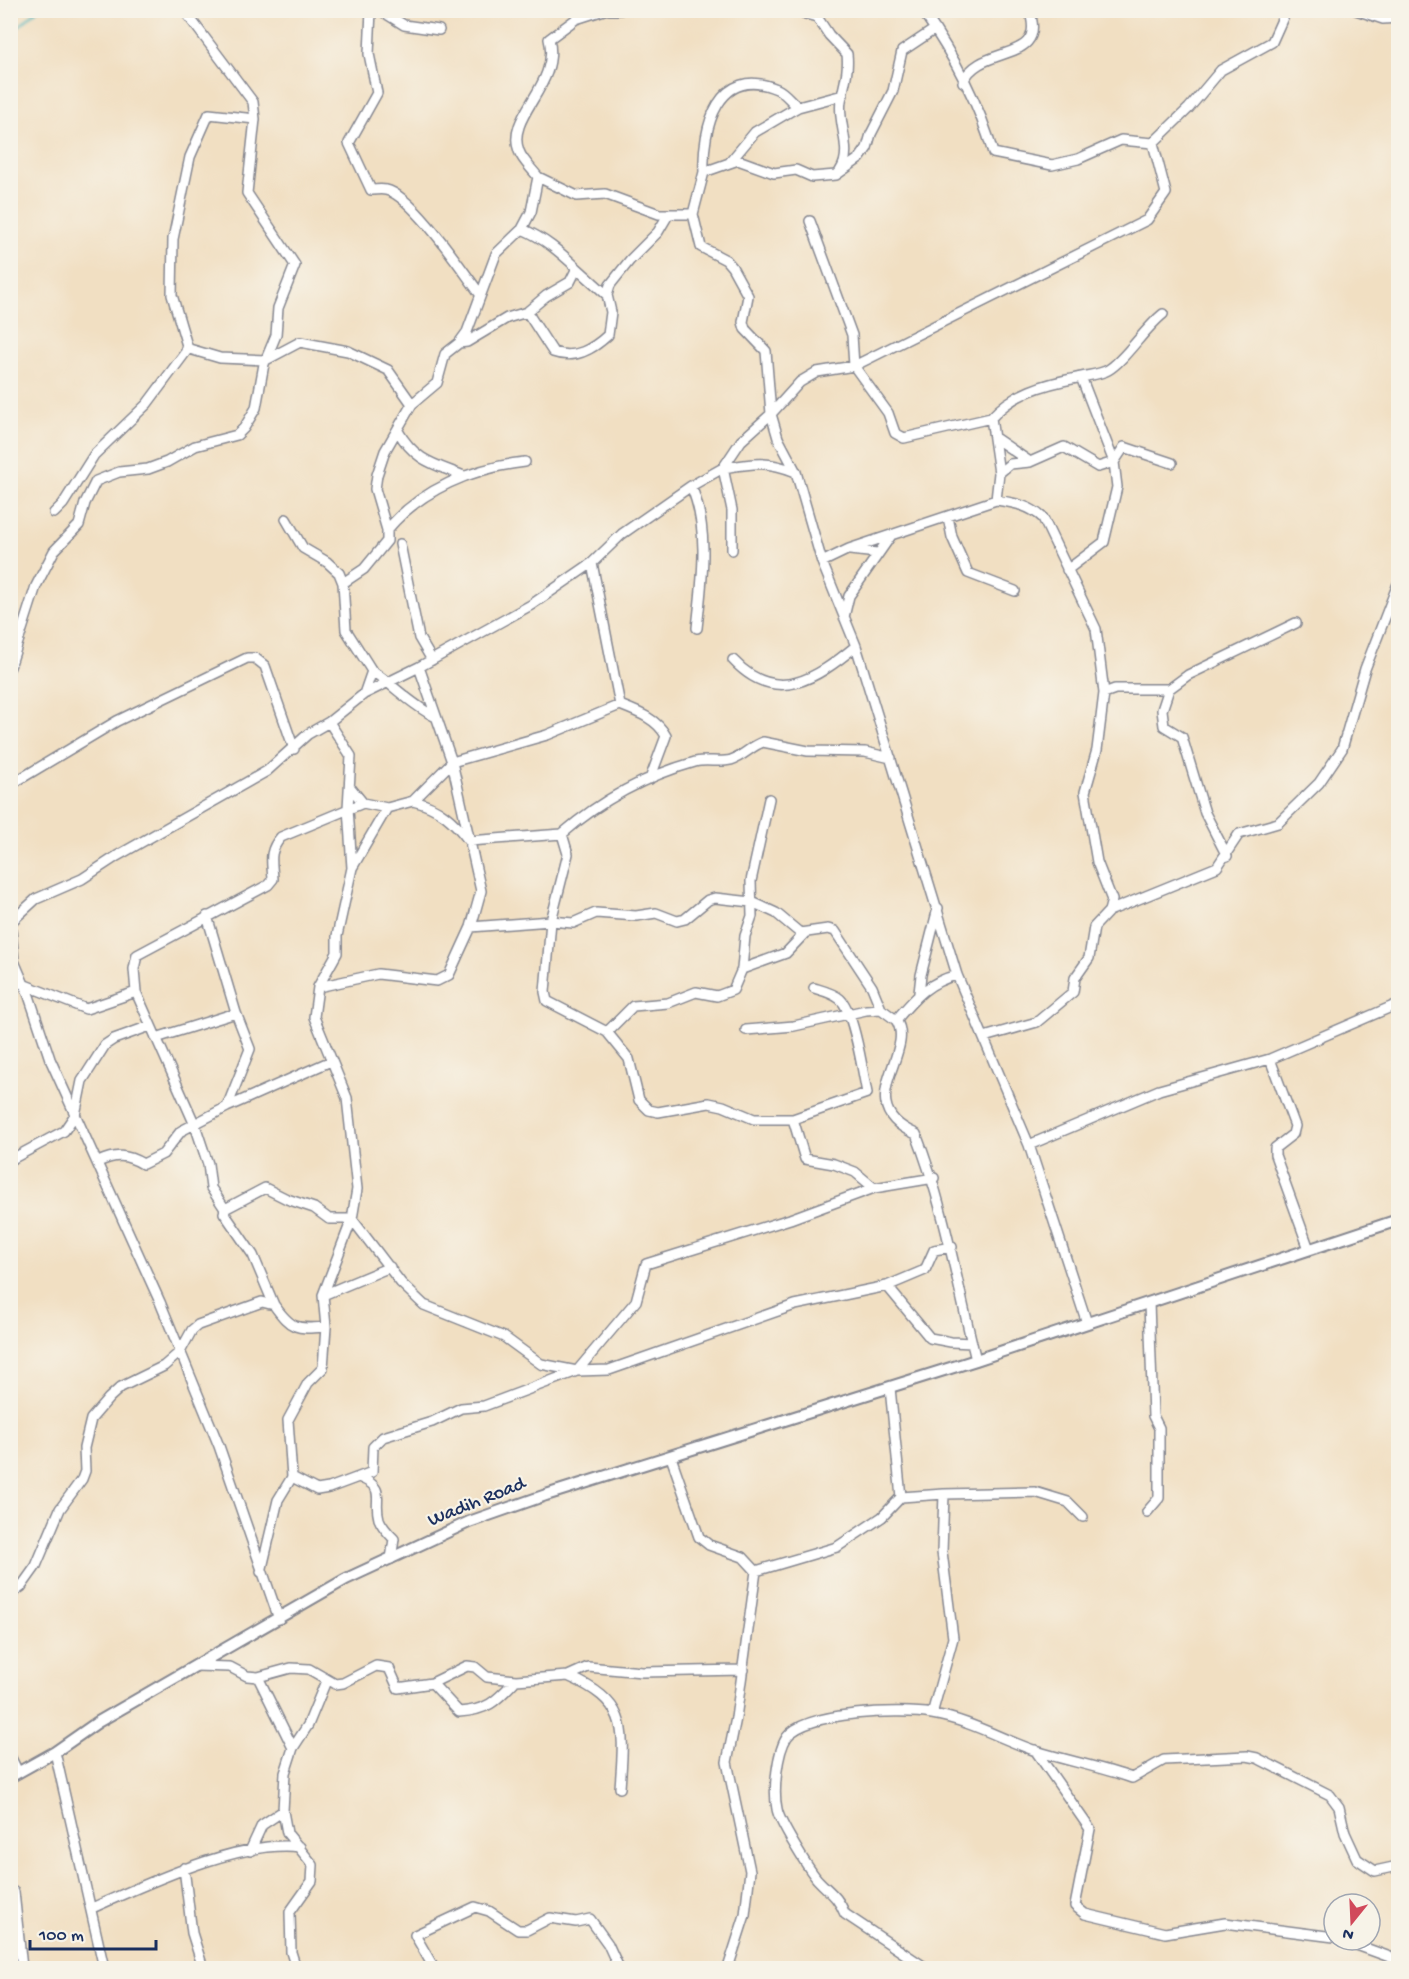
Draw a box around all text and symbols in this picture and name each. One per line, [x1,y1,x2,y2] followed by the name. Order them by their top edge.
[425,1472,531,1533] street label: Wadih Road
[1322,1892,1382,1952] north arrow
[30,1913,156,1951] scale bar
[1340,1922,1356,1944] text: N
[38,1926,84,1947] text: 100 m

